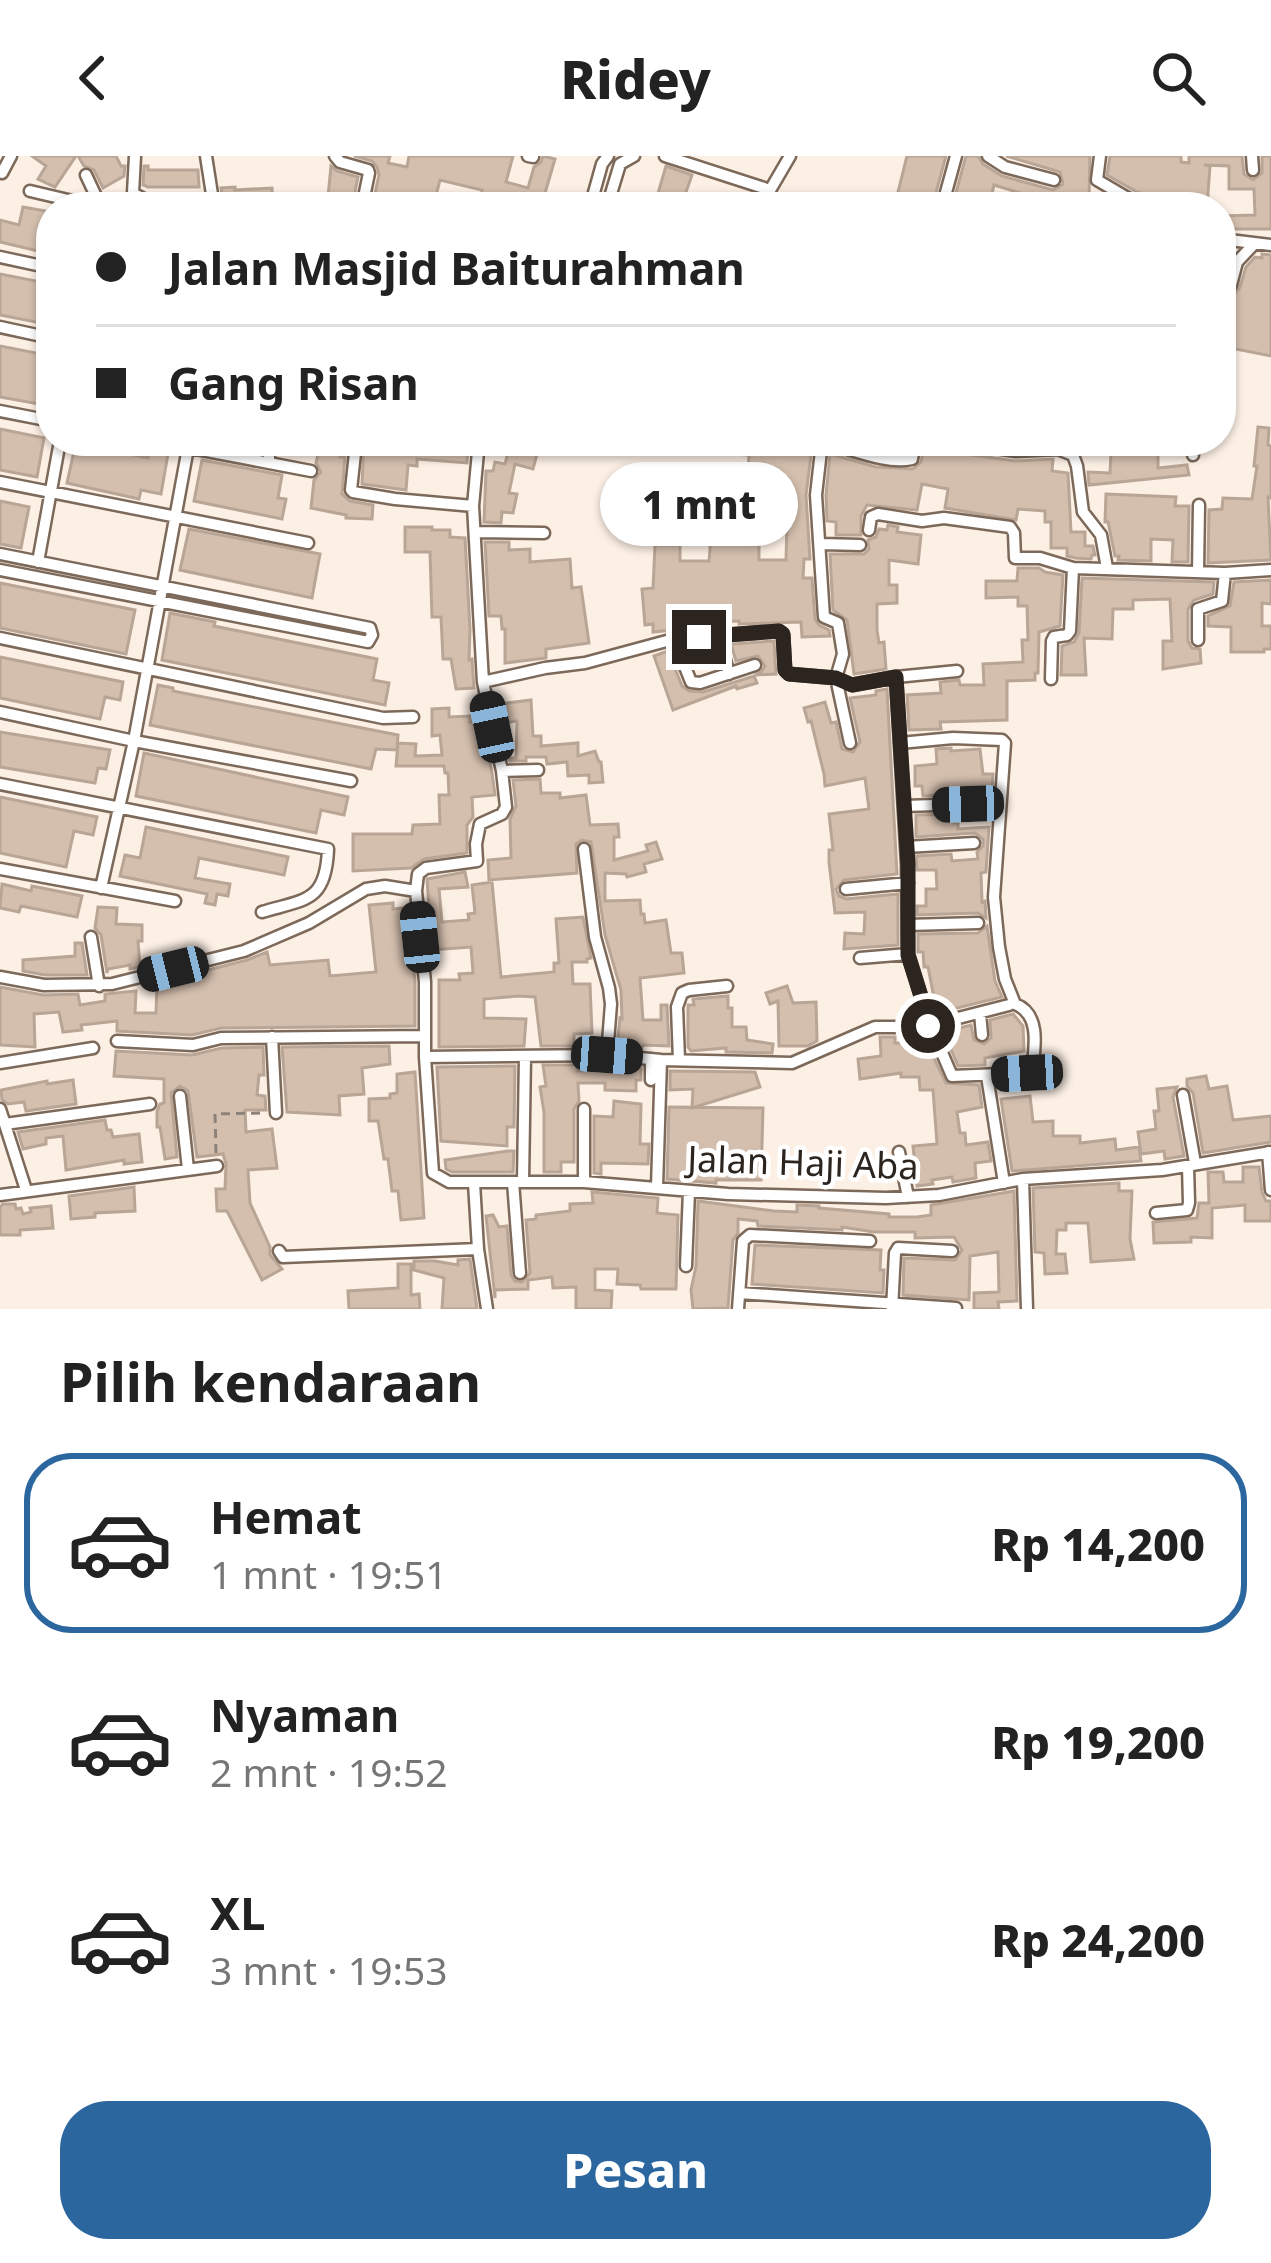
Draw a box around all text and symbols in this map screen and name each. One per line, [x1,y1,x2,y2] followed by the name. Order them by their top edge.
[560,41,711,115] text: Ridey
[60,45,126,111] icon: back
[1145,45,1211,111] icon: search
[168,237,745,298] text: Jalan Masjid Baiturahman
[168,352,419,413] text: Gang Risan
[600,463,798,547] callout: 1 mnt
[642,477,756,530] text: 1 mnt
[672,610,726,664] route end
[467,688,517,766] car
[931,785,1005,823] car
[398,899,442,975] car
[134,943,212,995] car
[901,999,955,1053] route start
[570,1035,644,1075] car
[990,1053,1064,1093] car
[684,1133,919,1191] street label: Jalan Haji Aba
[60,1344,481,1418] text: Pilih kendaraan
[210,1486,362,1547] text: Hemat
[66,1489,174,1597] icon: car
[991,1513,1205,1574] text: Rp 14,200
[210,1547,448,1600] text: 1 mnt · 19:51
[210,1684,399,1745] text: Nyaman
[66,1687,174,1795] icon: car
[991,1711,1205,1772] text: Rp 19,200
[210,1745,448,1798] text: 2 mnt · 19:52
[210,1882,265,1943] text: XL
[66,1885,174,1993] icon: car
[991,1909,1205,1970] text: Rp 24,200
[210,1943,448,1996] text: 3 mnt · 19:53
[60,2101,1211,2239] button: Pesan

